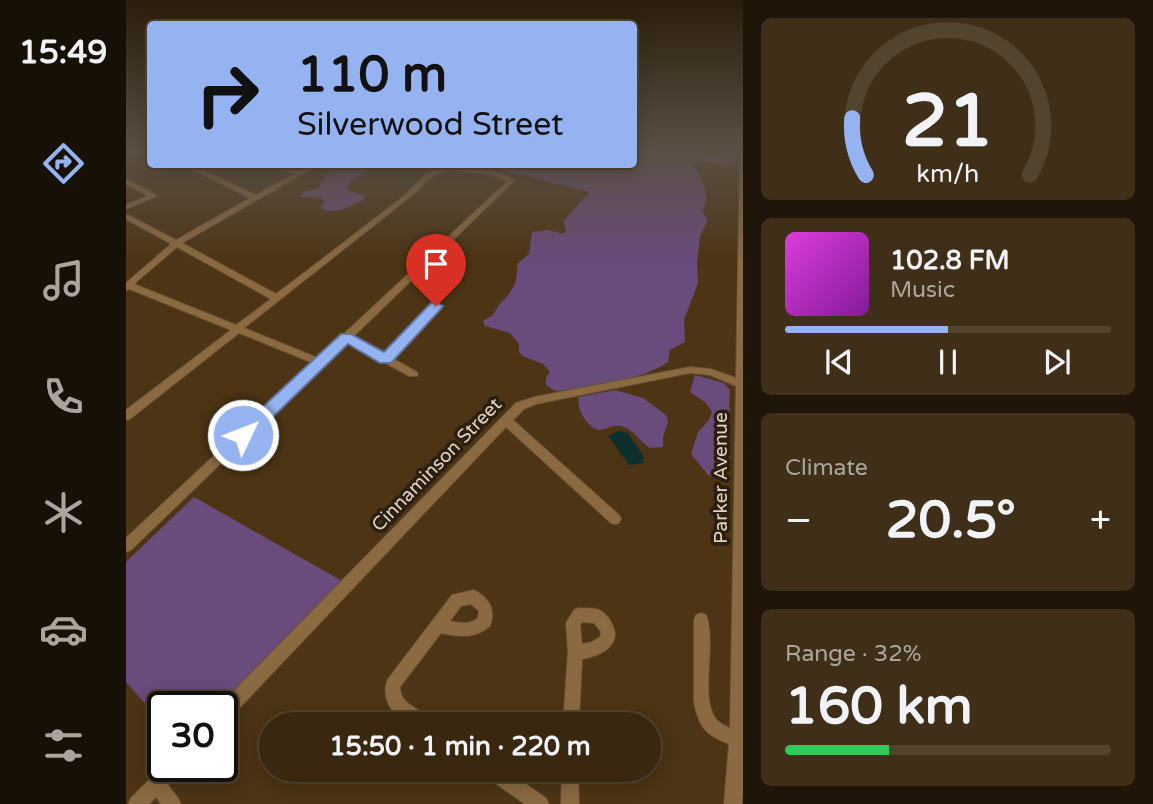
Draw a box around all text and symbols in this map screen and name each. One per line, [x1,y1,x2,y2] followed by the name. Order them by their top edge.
[19,34,107,72] text: 15:49
[297,46,447,105] text: 110 m
[182,49,273,140] icon: right
[902,78,994,166] text: 21
[297,106,563,144] text: Silverwood Street
[39,139,88,188] icon: directions
[917,159,979,189] text: km/h
[406,234,466,306] pin
[417,245,455,283] icon: arrive
[890,245,1010,276] text: 102.8 FM
[39,256,88,305] icon: music
[890,276,955,304] text: Music
[820,343,858,381] icon: previous
[929,343,967,381] icon: pause
[1038,343,1076,381] icon: next
[39,372,88,421] icon: phone
[367,393,506,536] street label: Cinnaminson Street
[206,398,280,472] position arrow
[710,412,732,544] street label: Parker Avenue
[785,454,868,482] text: Climate
[39,488,88,537] icon: climate
[886,489,1016,552] text: 20.5°
[785,498,812,544] text: −
[1090,498,1111,544] text: +
[39,605,88,654] icon: car
[785,640,921,668] text: Range · 32%
[785,675,973,738] text: 160 km
[147,691,238,782] speed limit sign: 30
[39,721,88,770] icon: filters
[329,731,591,762] text: 15:50 · 1 min · 220 m

